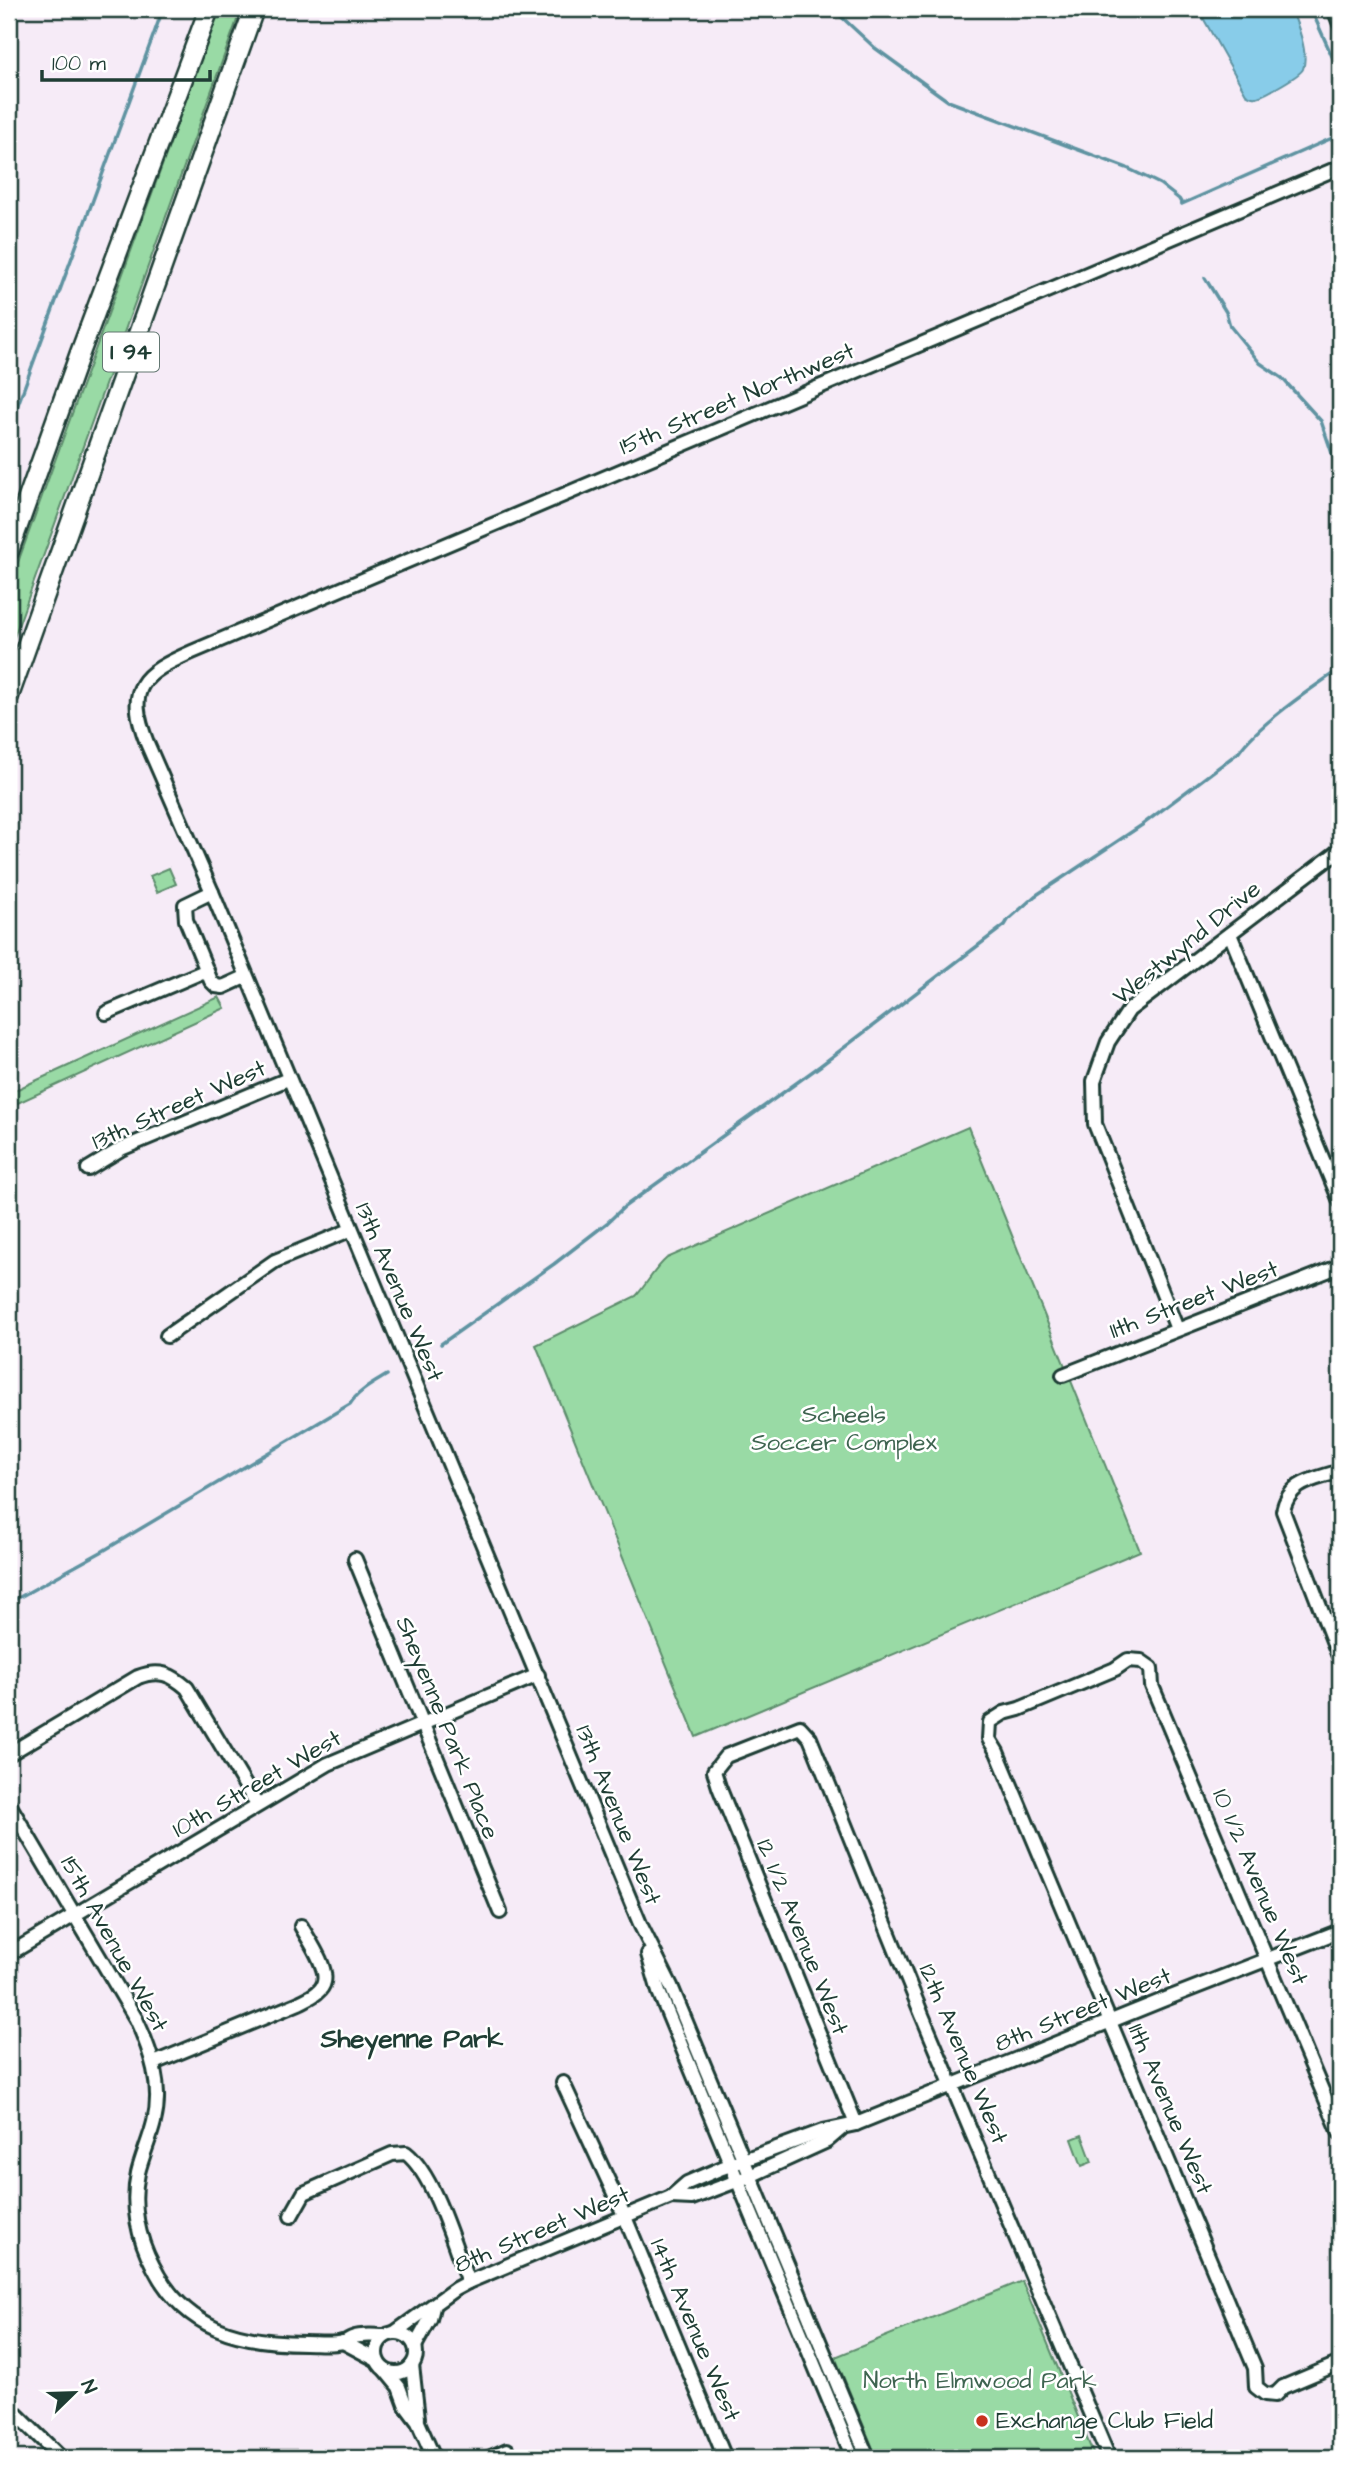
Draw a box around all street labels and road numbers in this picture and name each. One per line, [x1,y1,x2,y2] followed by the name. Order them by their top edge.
[103,332,159,372] road number: I 94
[614,334,860,464] street label: 15th Street Northwest
[1106,873,1269,1014] street label: Westwynd Drive
[86,1051,272,1159] street label: 13th Street West
[346,1197,452,1387] street label: 13th Avenue West
[1105,1252,1284,1348] street label: 11th Street West
[386,1611,507,1845] street label: Sheyenne Park Place
[566,1720,670,1910] street label: 13th Avenue West
[166,1722,348,1846] street label: 10th Street West
[1203,1784,1317,1991] street label: 10 1/2 Avenue West
[747,1834,857,2040] street label: 12 1/2 Avenue West
[52,1850,177,2038] street label: 15th Avenue West
[910,1959,1016,2150] street label: 12th Avenue West
[990,1959,1177,2061] street label: 8th Street West
[1119,2018,1221,2200] street label: 11th Avenue West
[449,2178,635,2282] street label: 8th Street West
[641,2233,749,2427] street label: 14th Avenue West

